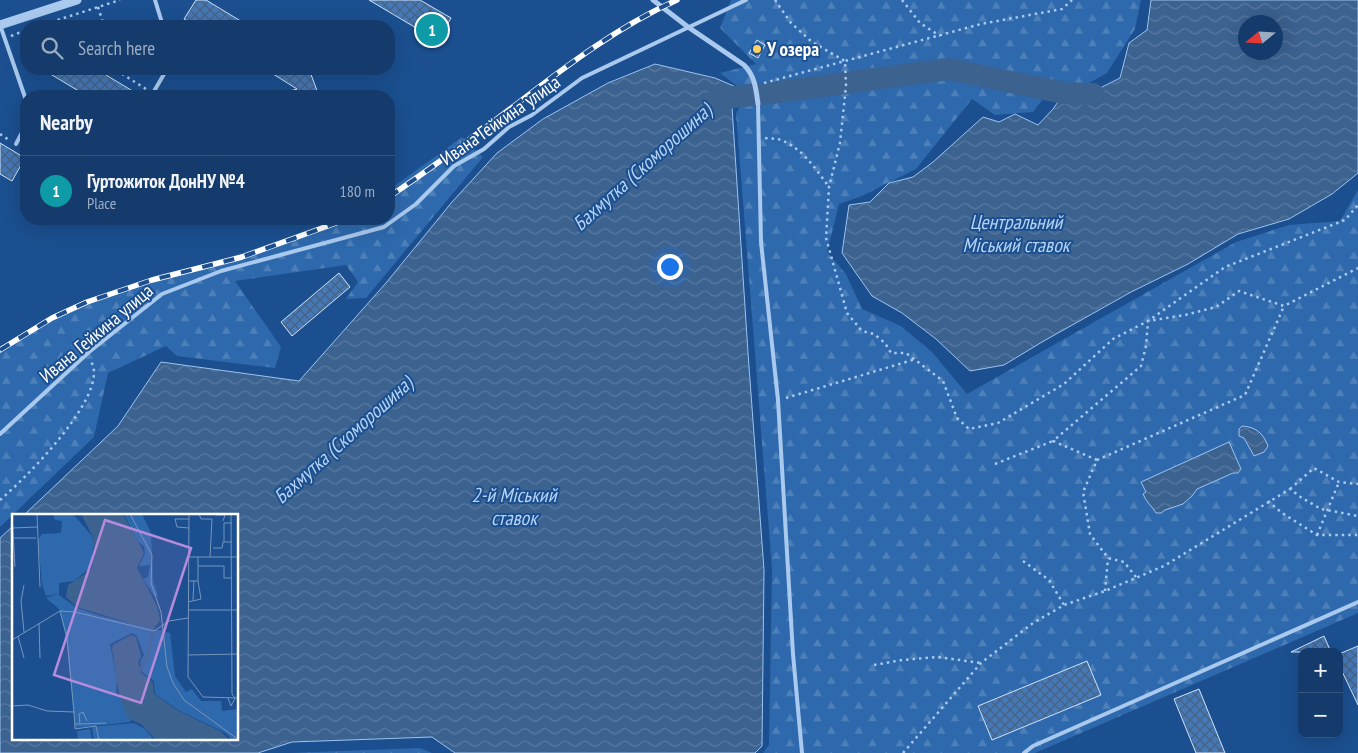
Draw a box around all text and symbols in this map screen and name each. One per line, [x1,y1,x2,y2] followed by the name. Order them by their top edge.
[416,11,448,49] pin: 1
[1238,15,1283,60] north arrow
[20,20,395,75] search box
[38,34,66,62] icon: search
[78,36,155,60] text: Search here
[766,37,819,61] place label: У озера
[751,43,763,55] marker: У озера
[435,70,565,170] street label: Ивана Гейкина улица
[567,96,719,236] water label: Бахмутка (Скоморошина)
[40,109,93,136] text: Nearby
[87,169,245,193] text: Гуртожиток ДонНУ №4
[52,181,60,201] text: 1
[340,181,375,201] text: 180 m
[87,193,116,213] text: Place
[962,209,1072,258] water label: Центральний Міський ставок
[657,254,683,280] your location
[34,278,158,388] street label: Ивана Гейкина улица
[268,369,420,509] water label: Бахмутка (Скоморошина)
[472,482,559,531] water label: 2-й Міський ставок
[12,514,239,740] inset map
[1298,648,1343,738] map controls
[1298,648,1343,693] button: +
[1298,693,1343,738] button: −

